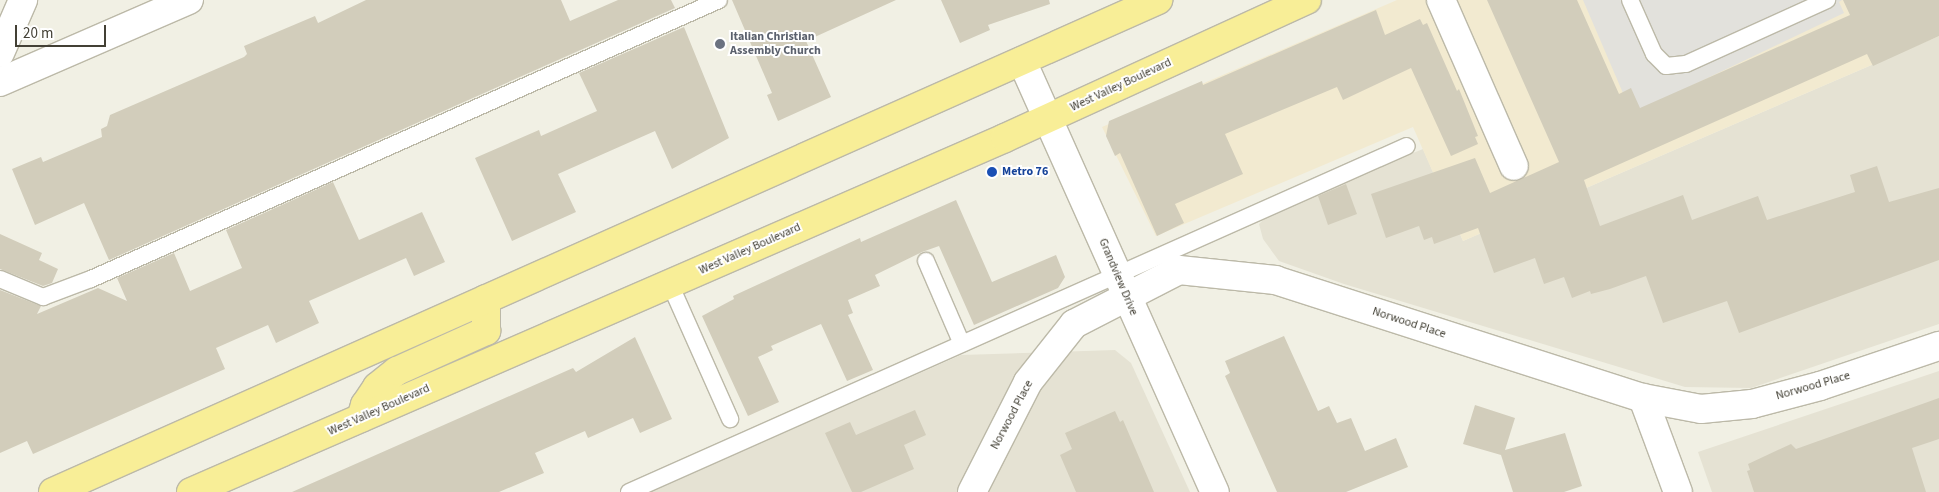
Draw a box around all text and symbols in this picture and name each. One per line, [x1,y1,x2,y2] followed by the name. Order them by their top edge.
[18,15,109,47] scale bar
[23,23,53,44] text: 20 m
[730,30,821,58] place label: Italian Christian Assembly Church
[714,38,726,50] marker: Italian Christian Assembly Church
[1068,55,1174,115] street label: West Valley Boulevard
[1002,165,1048,179] place label: Metro 76
[986,166,998,178] marker: Metro 76
[697,220,803,278] street label: West Valley Boulevard
[1095,236,1141,318] street label: Grandview Drive
[1370,304,1448,342] street label: Norwood Place
[1774,369,1852,403] street label: Norwood Place
[988,378,1036,452] street label: Norwood Place
[326,381,432,439] street label: West Valley Boulevard

